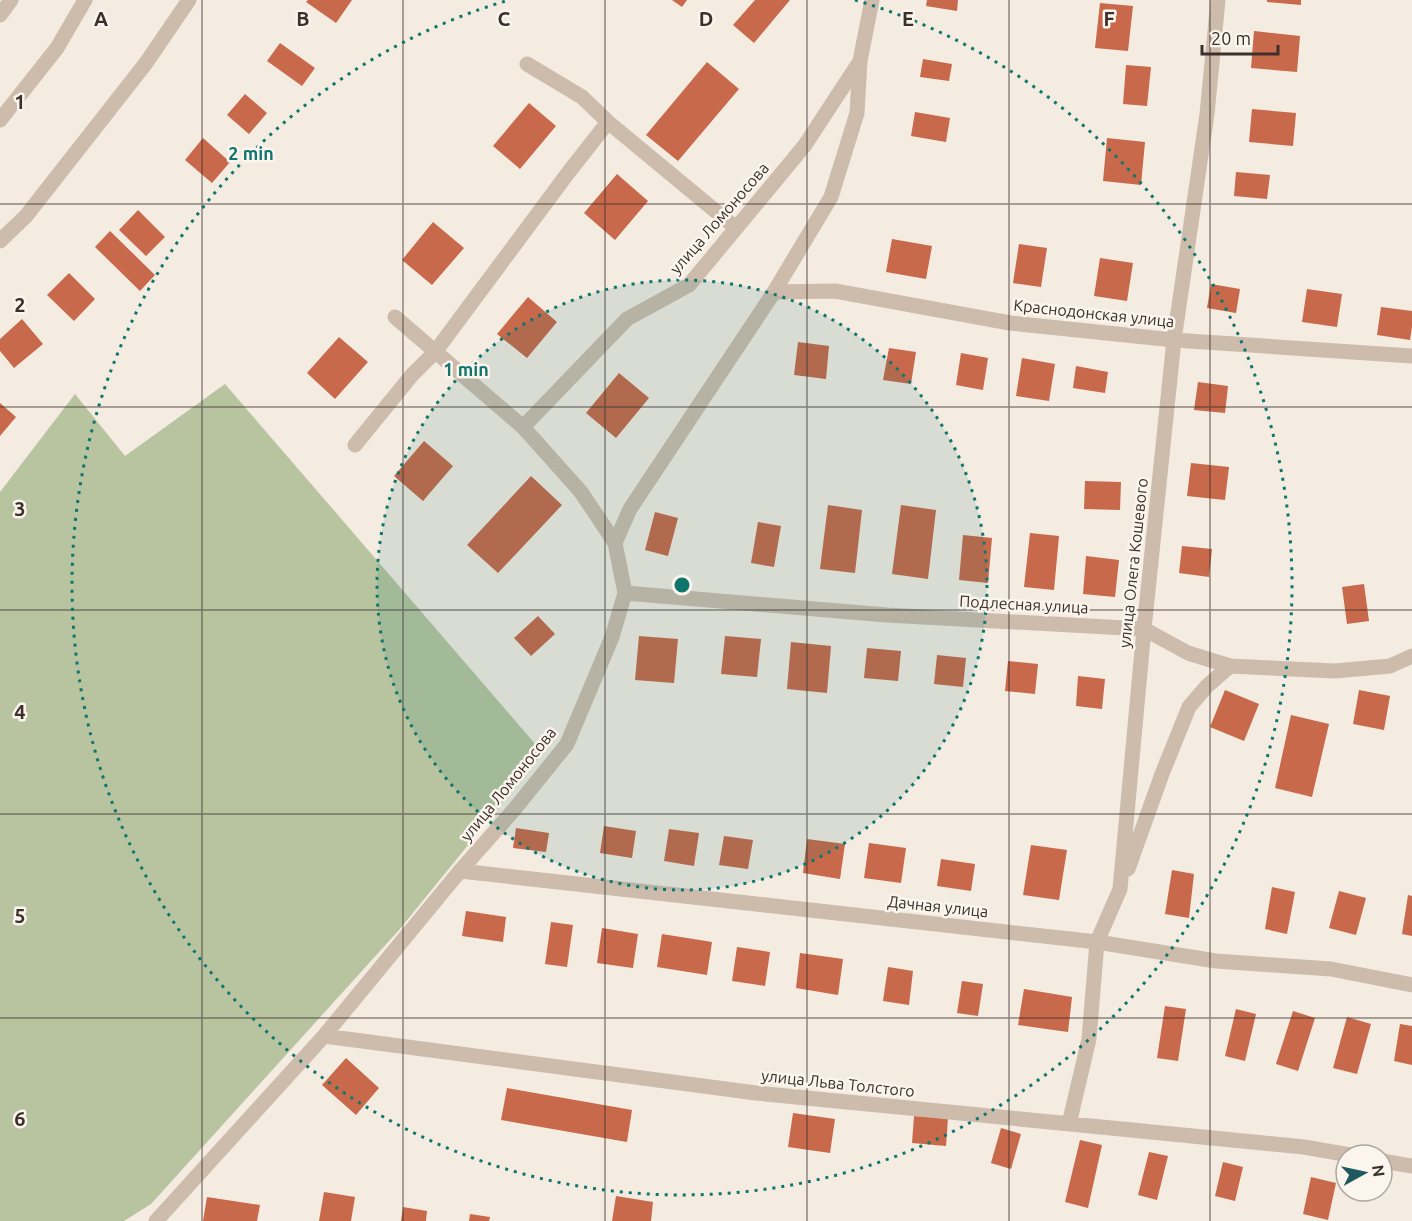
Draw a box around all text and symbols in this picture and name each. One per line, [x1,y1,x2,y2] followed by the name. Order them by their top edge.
[94,7,108,30] text: A
[296,7,310,30] text: B
[498,7,511,30] text: C
[699,7,713,30] text: D
[902,7,914,30] text: E
[1103,7,1115,30] text: F
[1202,18,1278,56] scale bar
[1211,28,1251,48] text: 20 m
[14,90,26,113] text: 1
[228,143,274,163] text: 2 min
[666,159,772,277] street label: улица Ломоносова
[14,293,26,316] text: 2
[1013,296,1175,330] street label: Краснодонская улица
[443,359,489,379] text: 1 min
[1115,477,1151,649] street label: улица Олега Кошевого
[14,497,26,520] text: 3
[672,575,692,595] centre of rings
[959,592,1089,616] street label: Подлесная улица
[14,700,26,723] text: 4
[457,723,559,845] street label: улица Ломоносова
[887,892,989,920] street label: Дачная улица
[14,904,26,927] text: 5
[760,1066,916,1100] street label: улица Льва Толстого
[14,1107,26,1130] text: 6
[1334,1143,1394,1203] north arrow
[1369,1164,1389,1178] text: N

